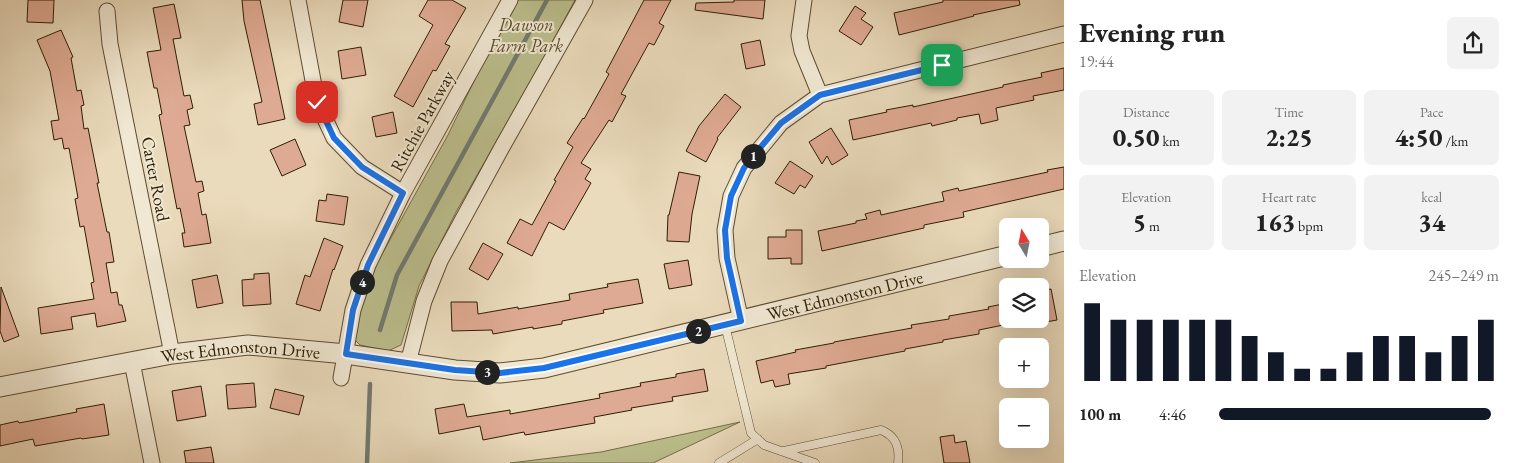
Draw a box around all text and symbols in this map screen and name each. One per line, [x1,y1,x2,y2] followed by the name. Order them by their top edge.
[488,13,563,57] park label: Dawson Farm Park
[1079,14,1225,50] text: Evening run
[1447,17,1499,69] button: share
[921,44,963,86] pin
[928,51,956,79] icon: arrive
[1079,51,1114,72] text: 19:44
[385,66,459,176] street label: Ritchie Parkway
[296,81,338,123] pin
[303,88,331,116] icon: check
[1123,103,1170,121] text: Distance
[1274,103,1304,121] text: Time
[1420,103,1443,121] text: Pace
[1113,121,1160,153] text: 0.50
[1265,121,1313,153] text: 2:25
[1395,121,1443,153] text: 4:50
[1160,132,1180,150] text: km
[1443,132,1468,150] text: /km
[137,135,176,224] street label: Carter Road
[740,144,766,168] pin: 1
[750,147,757,165] text: 1
[1121,188,1172,206] text: Elevation
[1262,188,1316,206] text: Heart rate
[1421,188,1442,206] text: kcal
[1133,206,1146,238] text: 5
[1255,206,1295,238] text: 163
[1418,206,1445,238] text: 34
[1146,217,1160,235] text: m
[1295,217,1323,235] text: bpm
[999,218,1049,268] north arrow
[999,218,1049,448] map controls
[764,265,925,325] street label: West Edmonston Drive
[1079,265,1137,286] text: Elevation
[1428,265,1499,286] text: 245–249 m
[350,270,374,294] pin: 4
[359,273,366,291] text: 4
[999,278,1049,328] button: layers
[686,318,710,344] pin: 2
[695,322,702,340] text: 2
[159,333,321,367] street label: West Edmonston Drive
[999,338,1049,388] button: +
[474,360,500,384] pin: 3
[484,363,491,381] text: 3
[999,398,1049,448] button: −
[1079,404,1121,425] text: 100 m
[1159,404,1186,425] text: 4:46

